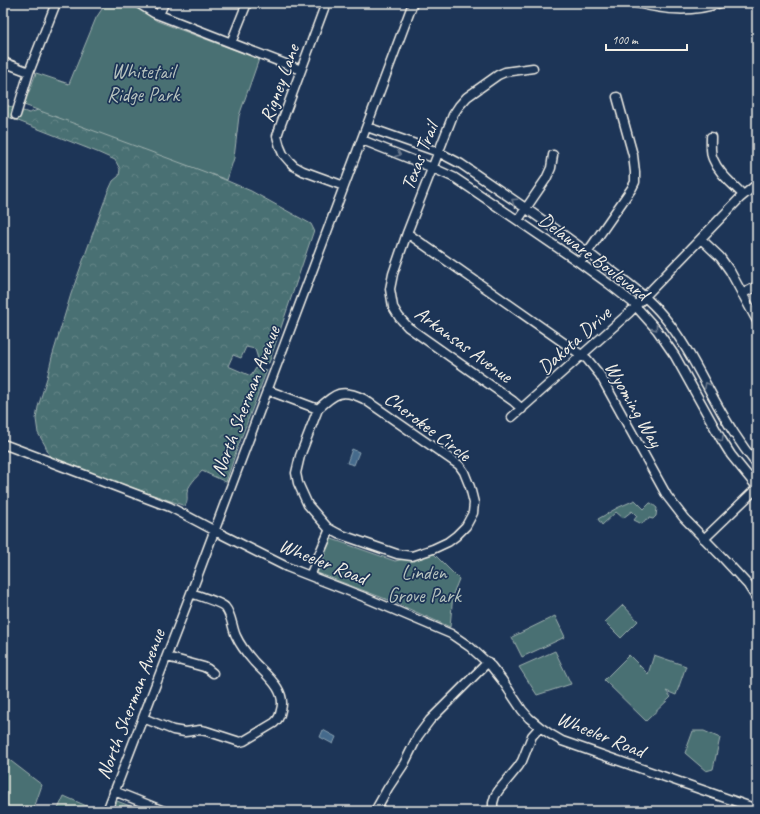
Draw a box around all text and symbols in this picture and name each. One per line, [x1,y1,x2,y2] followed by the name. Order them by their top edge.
[606,26,687,52] scale bar
[612,32,639,48] text: 100 m
[254,39,306,125] street label: Rigney Lane
[107,59,181,107] park label: Whitetail Ridge Park
[395,115,445,194] street label: Texas Trail
[395,150,402,158] one-way arrow
[512,199,519,206] one-way arrow
[534,207,656,308] street label: Delaware Boulevard
[532,300,617,380] street label: Dakota Drive
[410,301,519,389] street label: Arkansas Avenue
[205,321,286,480] street label: North Sherman Avenue
[650,323,657,330] one-way arrow
[599,357,669,453] street label: Wyoming Way
[704,381,711,389] one-way arrow
[379,386,477,468] street label: Cherokee Circle
[716,435,724,442] one-way arrow
[275,533,373,592] street label: Wheeler Road
[387,560,462,608] park label: Linden Grove Park
[90,624,171,783] street label: North Sherman Avenue
[553,706,651,765] street label: Wheeler Road

